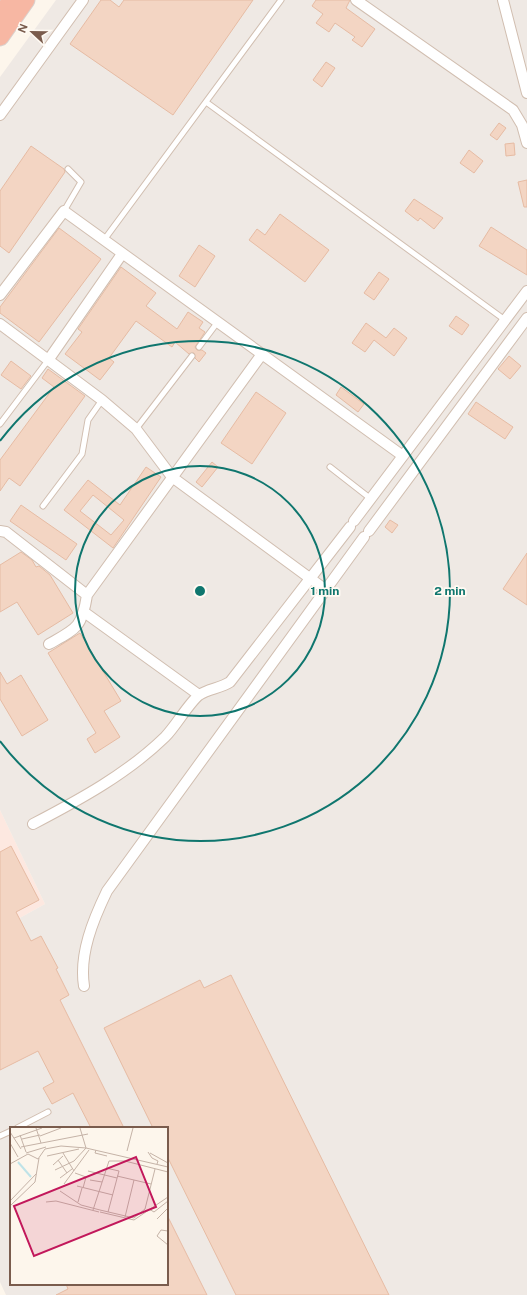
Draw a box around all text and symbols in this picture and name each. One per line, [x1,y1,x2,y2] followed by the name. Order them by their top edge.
[12,12,52,52] north arrow
[16,22,30,34] text: N
[193,584,207,598] centre of rings
[311,584,339,598] text: 1 min
[434,584,466,598] text: 2 min
[10,1127,168,1285] inset map

